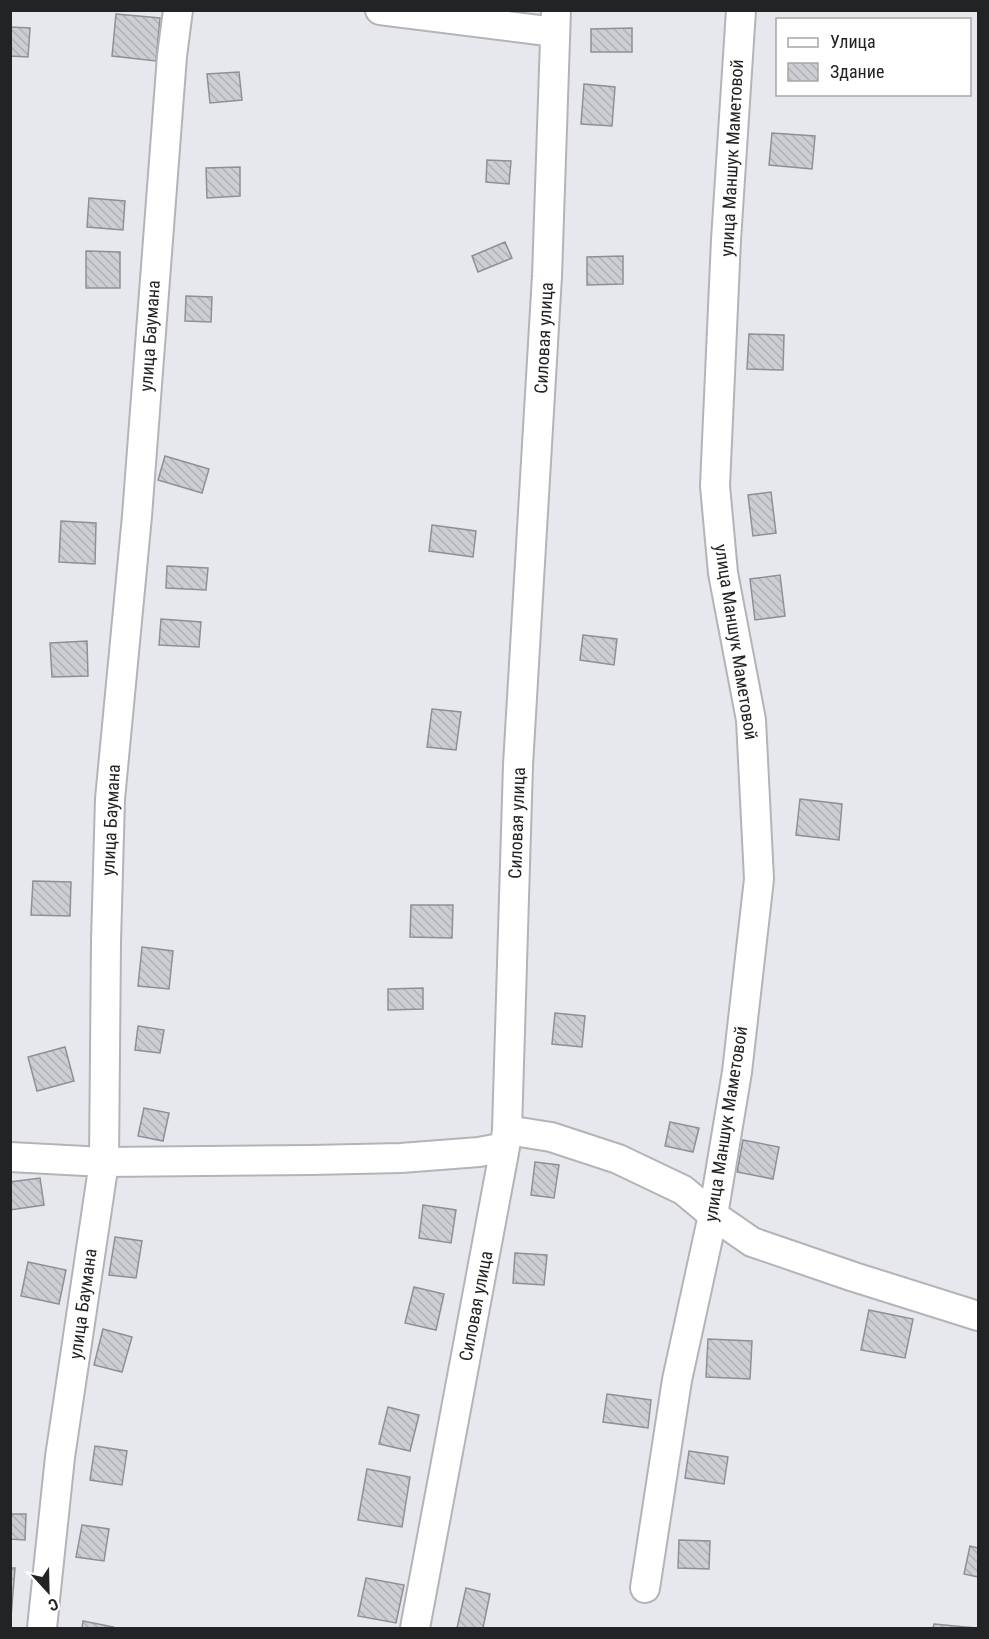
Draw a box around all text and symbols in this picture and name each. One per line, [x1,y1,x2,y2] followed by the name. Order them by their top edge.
[776,18,971,96] legend
[830,31,876,52] text: Улица
[716,59,747,257] street label: улица Маншук Маметовой
[830,61,884,82] text: Здание
[135,280,164,392] street label: улица Баумана
[530,282,557,394] street label: Силовая улица
[711,543,762,741] street label: улица Маншук Маметовой
[97,764,124,876] street label: улица Баумана
[504,767,529,879] street label: Силовая улица
[700,1025,751,1223] street label: улица Маншук Маметовой
[64,1247,101,1361] street label: улица Баумана
[455,1249,496,1363] street label: Силовая улица
[18,1561,78,1621] north arrow
[46,1594,61,1615] text: С

